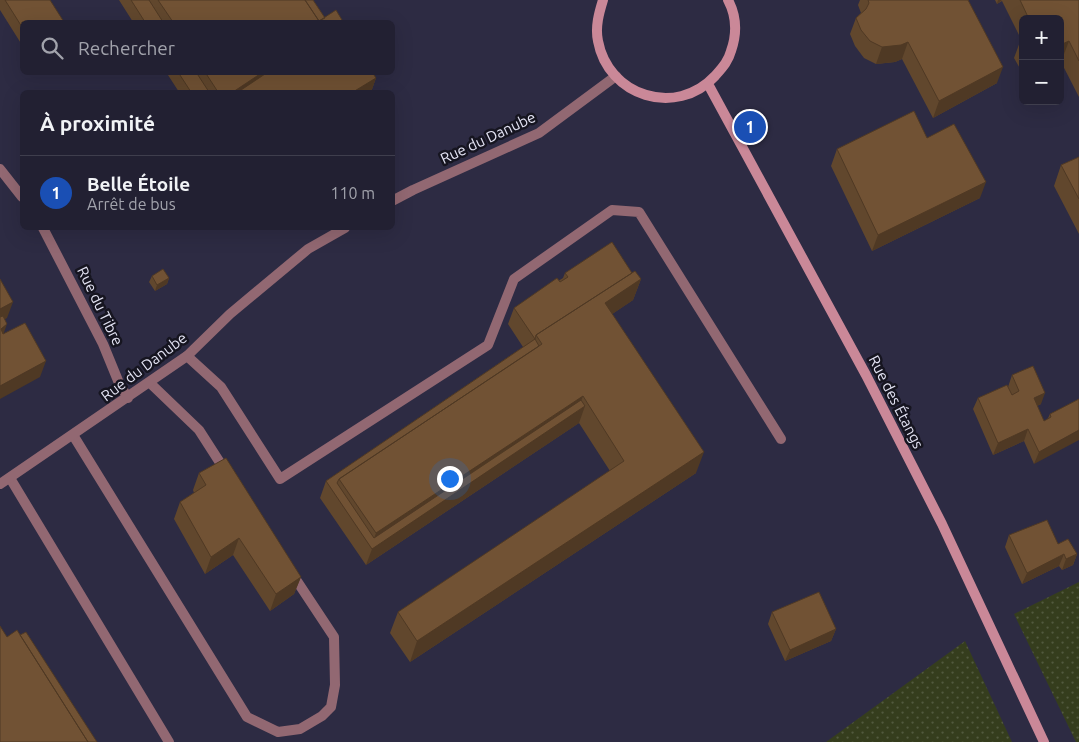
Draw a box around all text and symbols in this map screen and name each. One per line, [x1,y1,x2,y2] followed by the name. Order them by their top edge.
[1019,15,1064,105] map controls
[1019,15,1064,60] button: +
[20,20,395,75] search box
[38,34,66,62] icon: search
[78,37,175,59] text: Rechercher
[1019,60,1064,105] button: −
[438,108,538,167] street label: Rue du Danube
[734,108,766,146] pin: 1
[40,111,155,135] text: À proximité
[87,173,190,195] text: Belle Étoile
[51,184,61,202] text: 1
[330,184,375,202] text: 110 m
[87,195,176,213] text: Arrêt de bus
[74,264,127,348] street label: Rue du Tibre
[97,329,190,404] street label: Rue du Danube
[866,352,927,451] street label: Rue des Étangs
[437,466,463,492] your location

